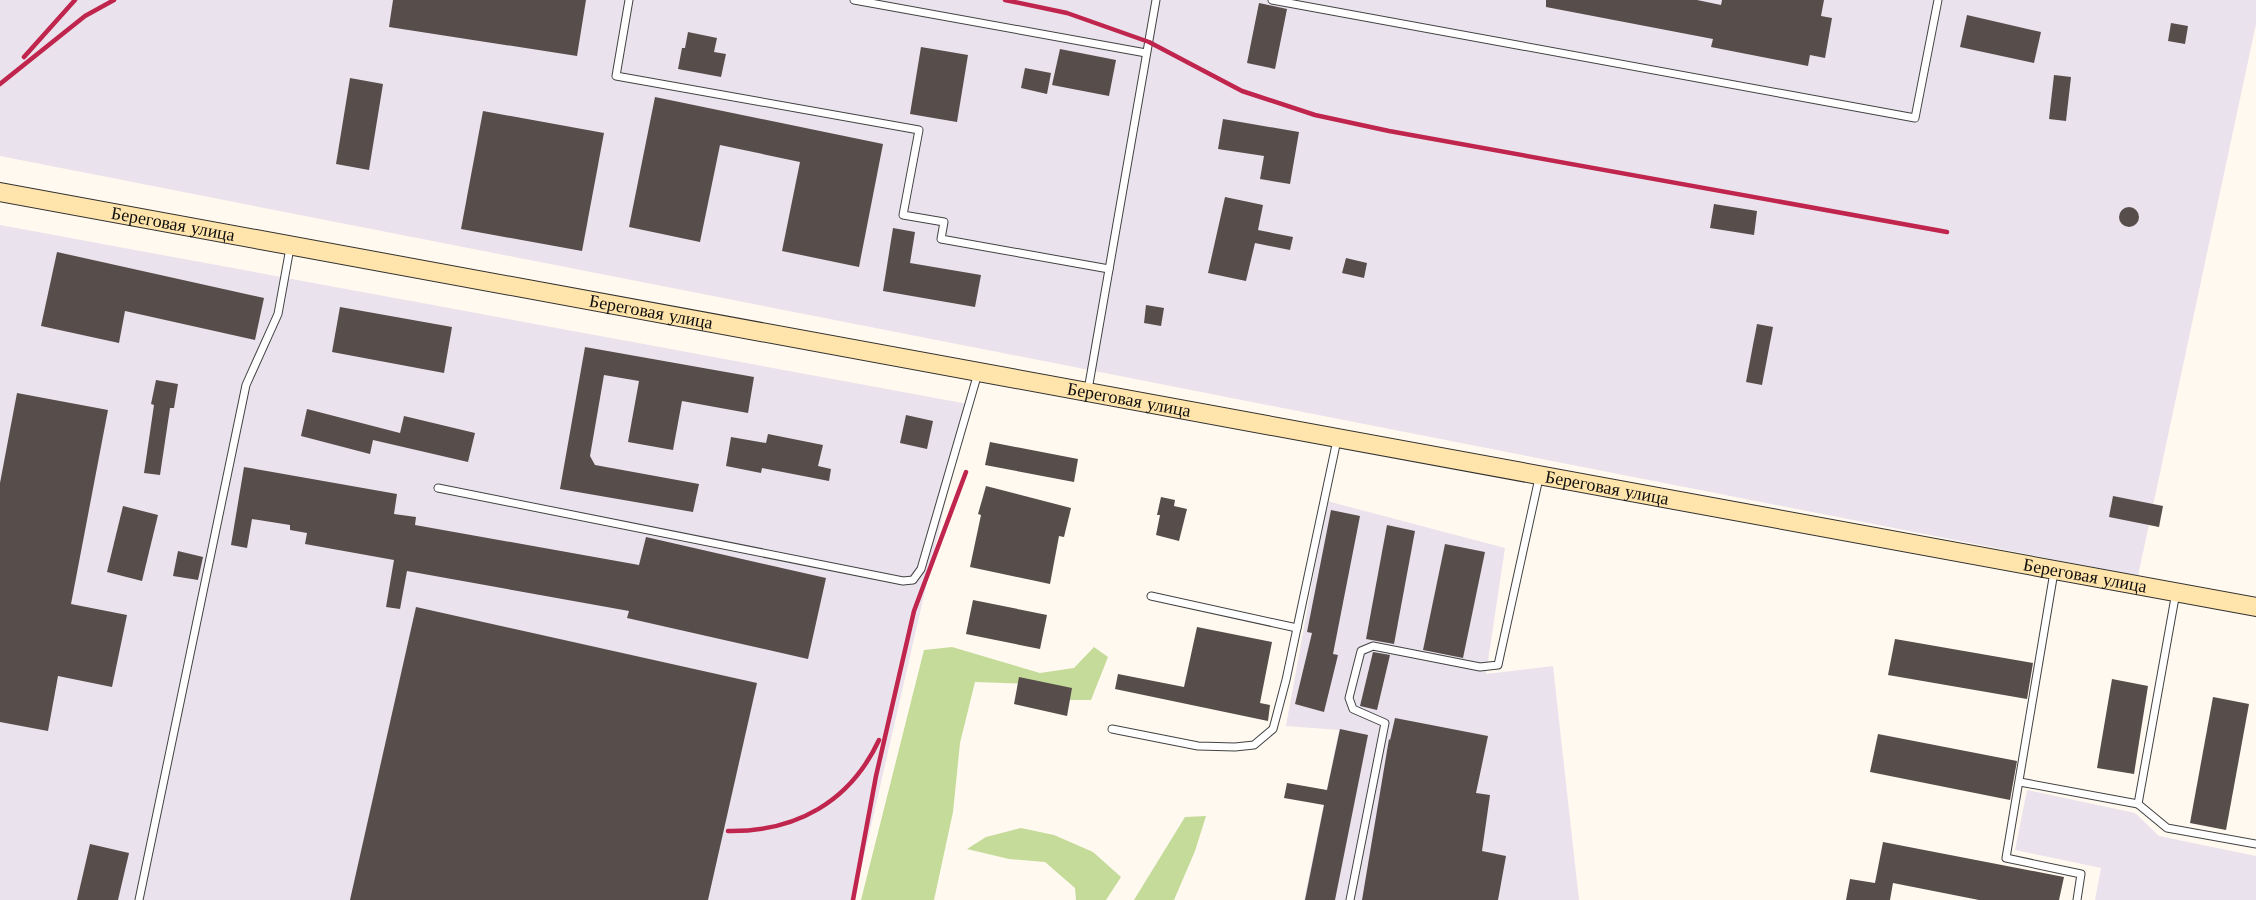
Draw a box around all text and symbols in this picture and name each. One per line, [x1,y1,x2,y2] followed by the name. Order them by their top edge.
[109,202,237,246] street label: Береговая улица
[587,290,715,334] street label: Береговая улица
[1065,378,1193,422] street label: Береговая улица
[1543,465,1671,510] street label: Береговая улица
[2021,553,2149,598] street label: Береговая улица

